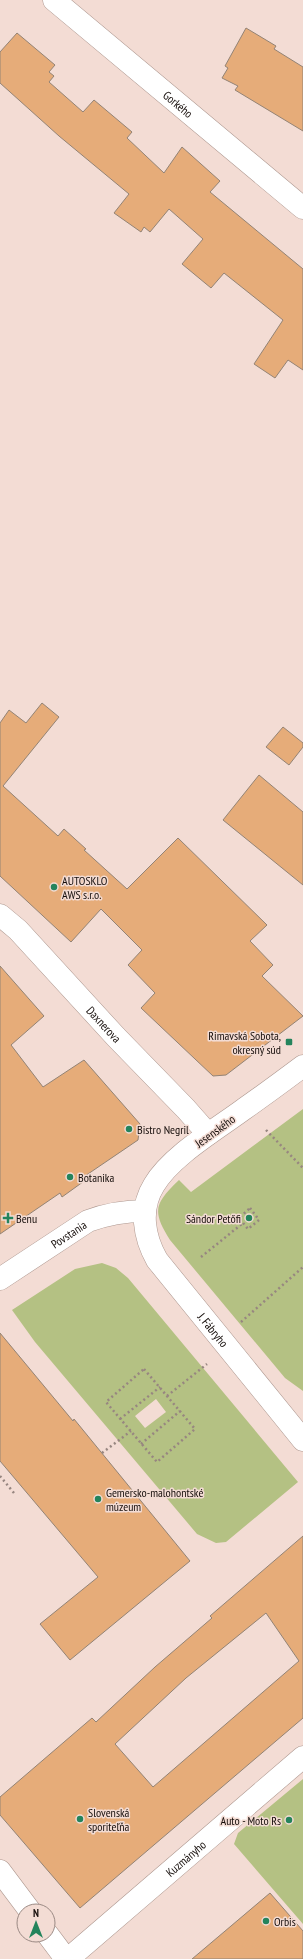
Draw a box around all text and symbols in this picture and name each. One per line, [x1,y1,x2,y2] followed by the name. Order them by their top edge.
[160,87,196,121] street label: Gorkého
[62,873,108,902] place label: AUTOSKLO AWS s.r.o.
[49,882,59,892] marker: AUTOSKLO AWS s.r.o.
[84,1003,125,1046] street label: Daxnerova
[208,1028,281,1057] place label: Rimavská Sobota, okresný súd
[284,1037,294,1047] marker: Rimavská Sobota, okresný súd
[191,1111,238,1151] street label: Jesenského
[137,1122,189,1137] place label: Bistro Negril
[124,1124,134,1134] marker: Bistro Negril
[78,1170,114,1185] place label: Botanika
[65,1172,75,1182] marker: Botanika
[16,1211,37,1226] place label: Benu
[186,1211,241,1226] place label: Sándor Petőfi
[3,1213,13,1223] marker: Benu
[244,1213,254,1223] marker: Sándor Petőfi
[48,1217,89,1251] street label: Povstania
[194,1308,232,1350] street label: J. Fábryho
[106,1485,203,1514] place label: Gemersko-malohontské múzeum
[93,1494,103,1504] marker: Gemersko-malohontské múzeum
[88,1805,130,1834] place label: Slovenská sporiteľňa
[220,1813,281,1828] place label: Auto - Moto Rs
[75,1814,85,1824] marker: Slovenská sporiteľňa
[284,1815,294,1825] marker: Auto - Moto Rs
[162,1837,209,1879] street label: Kuzmányho
[16,1903,56,1943] north arrow
[33,1906,39,1920] text: N
[274,1914,296,1929] place label: Orbis
[261,1916,271,1926] marker: Orbis

